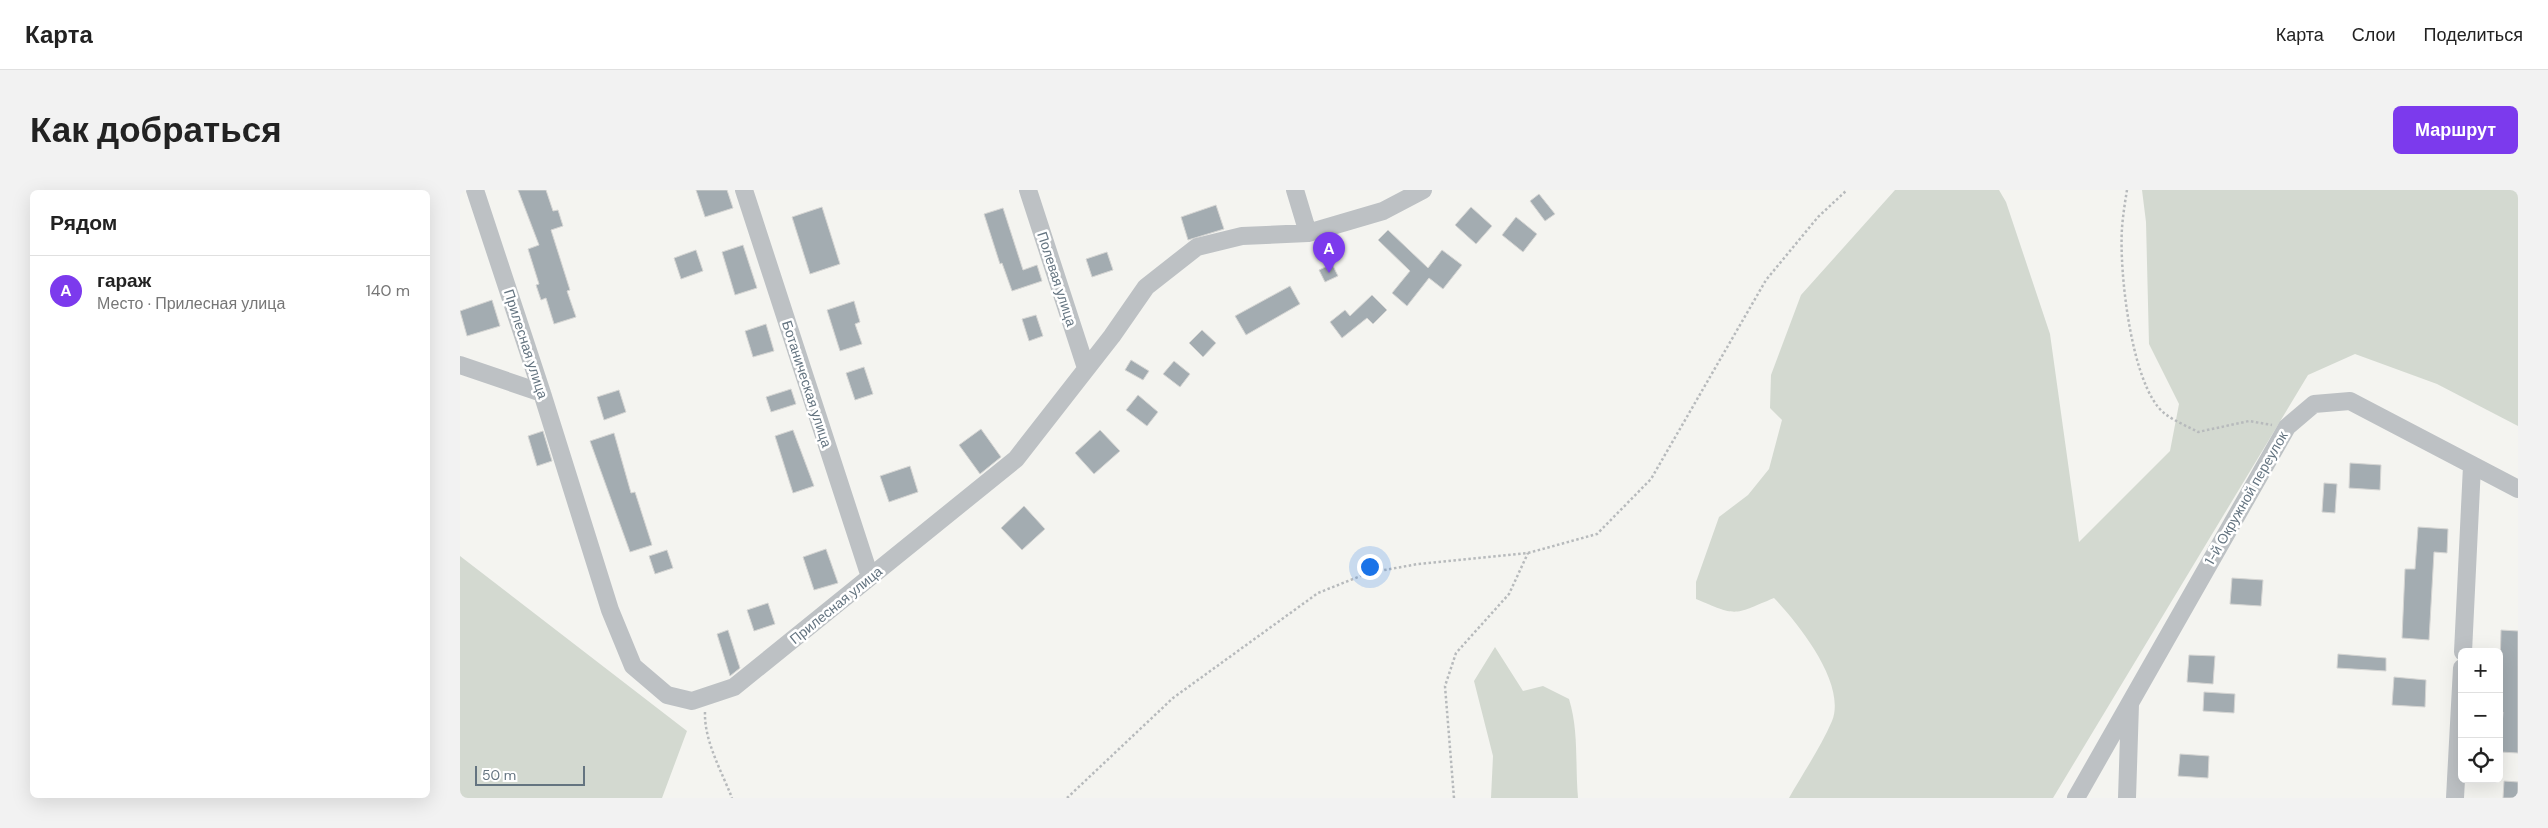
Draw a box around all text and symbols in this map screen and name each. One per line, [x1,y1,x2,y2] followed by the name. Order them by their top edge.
[25,19,93,50] text: Карта
[2276,23,2324,47] text: Карта
[2352,23,2396,47] text: Слои
[2424,23,2523,47] text: Поделиться
[2393,106,2518,154] button: Маршрут
[30,107,282,153] text: Как добраться
[50,209,117,237] text: Рядом
[1033,229,1081,329] street label: Полевая улица
[1313,232,1345,273] pin: A
[97,268,151,293] text: гараж
[60,280,72,301] text: A
[366,280,410,301] text: 140 m
[500,287,552,401] street label: Прилесная улица
[97,293,285,314] text: Место · Прилесная улица
[778,318,836,450] street label: Ботаническая улица
[2200,427,2292,568] street label: 1-й Окружной переулок
[1357,554,1383,580] your location
[786,562,886,648] street label: Прилесная улица
[2458,648,2503,783] map controls
[2458,648,2503,693] button: +
[2458,693,2503,738] button: −
[2458,738,2503,783] button: locate
[475,763,585,786] scale bar
[482,766,516,784] text: 50 m

